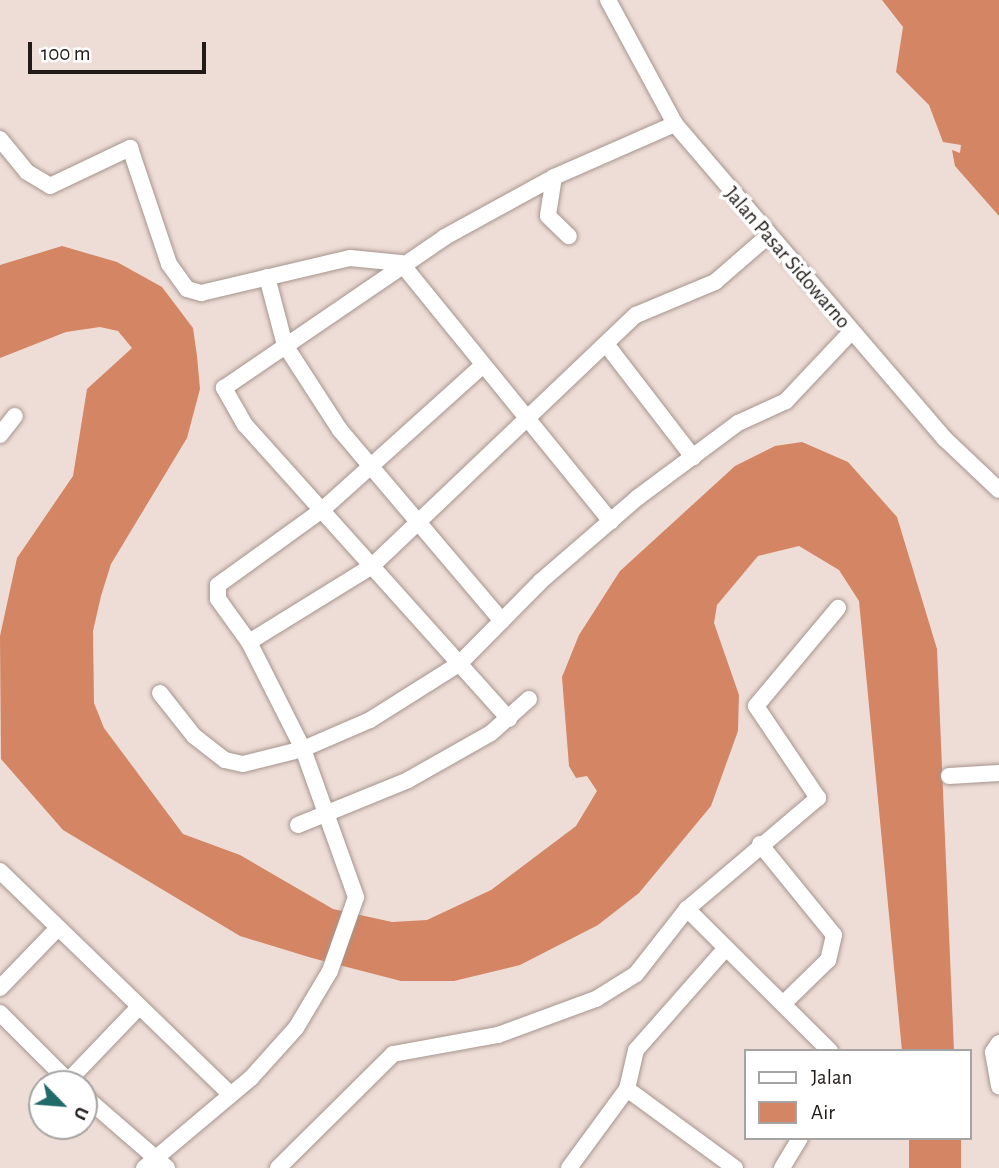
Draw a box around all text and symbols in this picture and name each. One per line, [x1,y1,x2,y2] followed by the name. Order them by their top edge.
[32,28,210,72] scale bar
[41,43,91,64] text: 100 m
[719,182,855,334] street label: Jalan Pasar Sidowarno
[744,1049,971,1140] legend
[811,1067,852,1088] text: Jalan
[28,1070,98,1140] north arrow
[811,1102,835,1123] text: Air
[70,1104,92,1123] text: U

